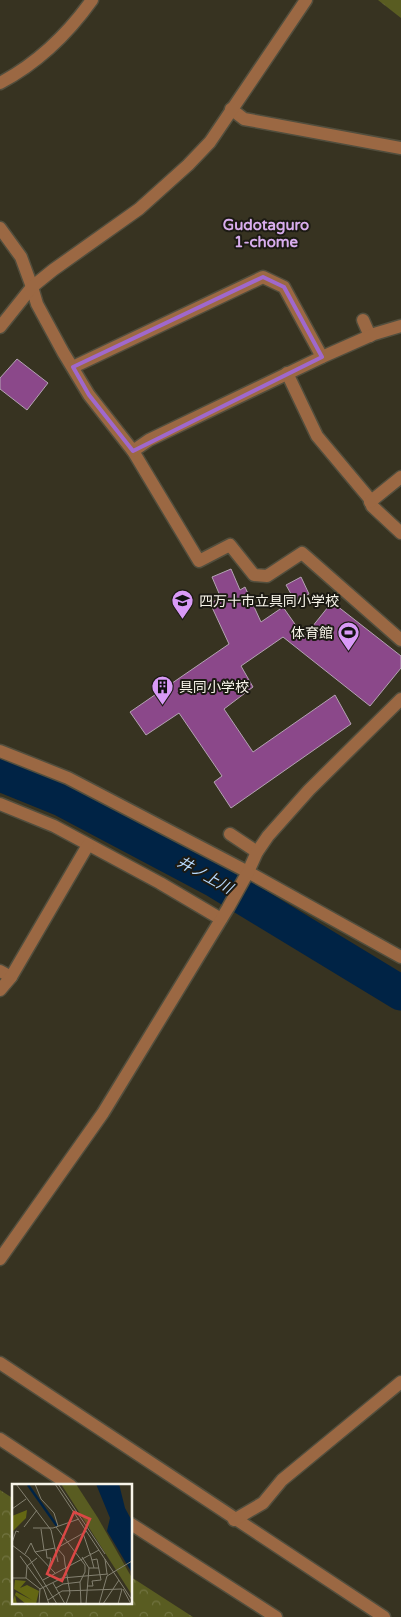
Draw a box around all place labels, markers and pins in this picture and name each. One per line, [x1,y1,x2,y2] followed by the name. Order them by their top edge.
[171,589,195,620] school or university icon: 四万十市立具同小学校
[199,593,339,610] place label: 四万十市立具同小学校
[337,621,361,652] sports icon: 体育館
[291,625,333,642] place label: 体育館
[151,675,175,706] building icon: 具同小学校
[179,679,249,696] place label: 具同小学校

